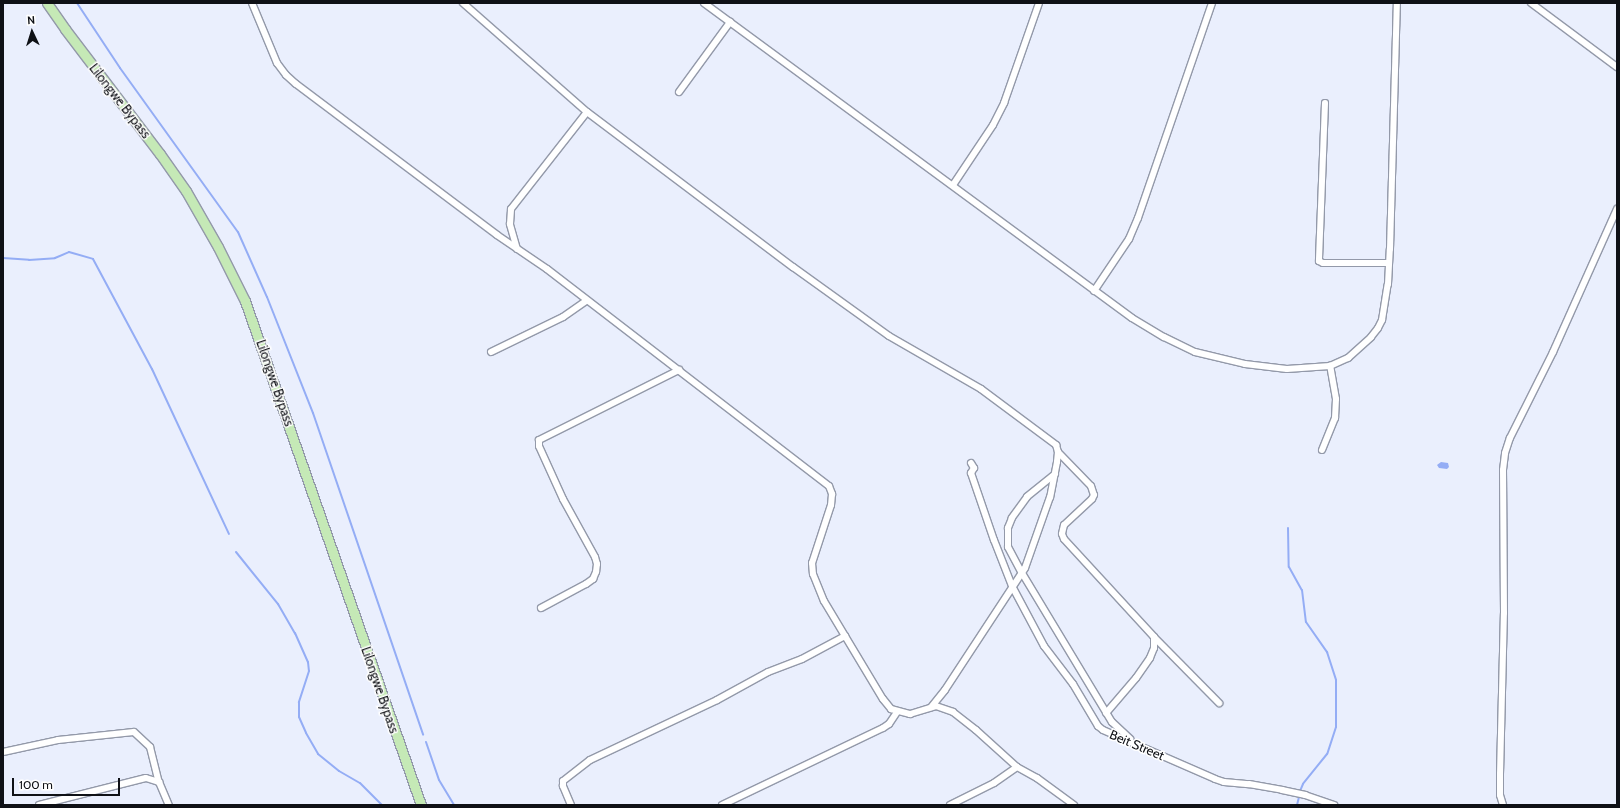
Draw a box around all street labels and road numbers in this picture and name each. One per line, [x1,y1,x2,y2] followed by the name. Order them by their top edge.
[86,61,154,141] street label: Lilongwe Bypass
[253,338,297,428] street label: Lilongwe Bypass
[358,645,402,735] street label: Lilongwe Bypass
[1107,727,1167,763] street label: Beit Street

